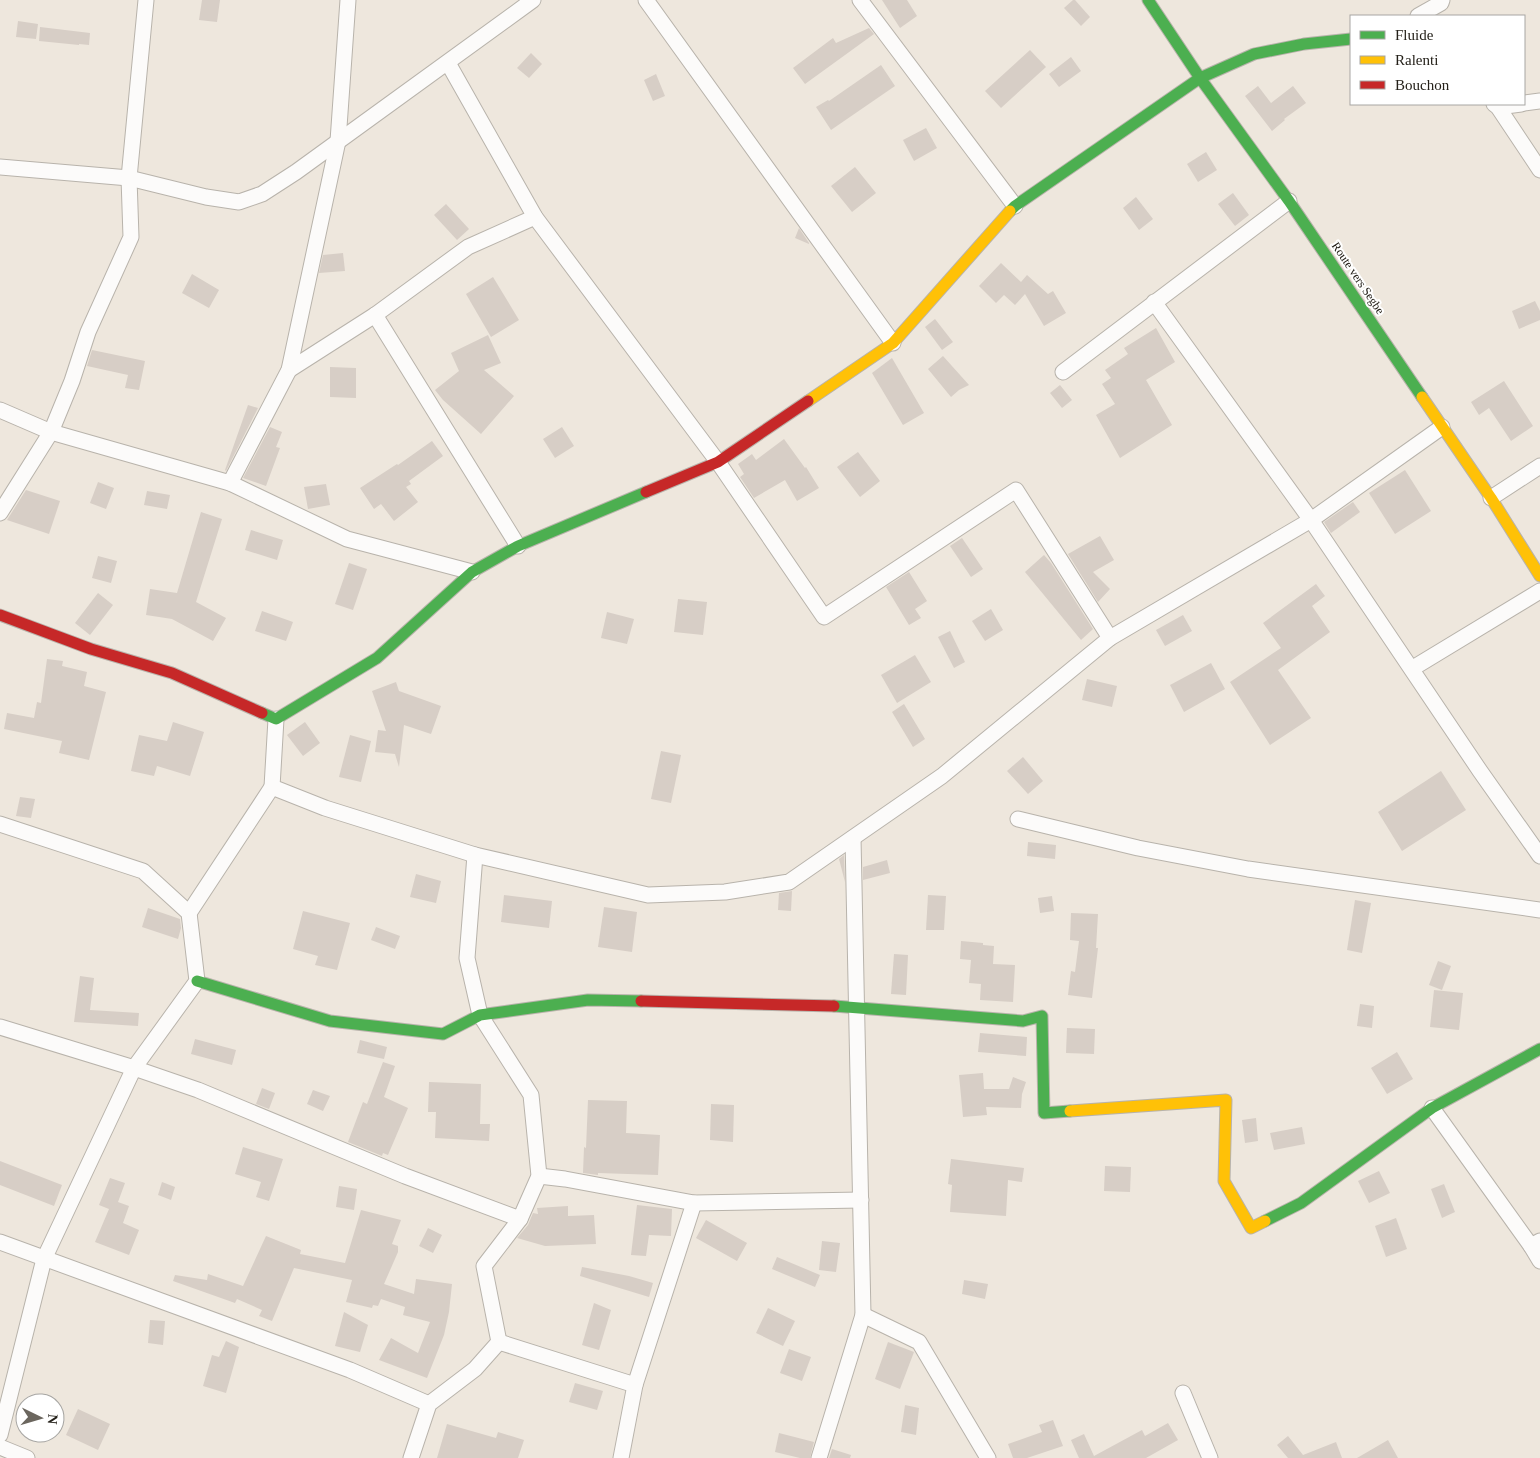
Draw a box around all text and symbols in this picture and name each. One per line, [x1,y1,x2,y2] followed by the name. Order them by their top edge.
[1350,15,1525,105] legend
[1395,27,1434,43] text: Fluide
[1395,52,1438,68] text: Ralenti
[1395,77,1450,93] text: Bouchon
[1329,239,1387,317] street label: Route vers Segbe
[15,1393,65,1443] north arrow
[45,1413,60,1425] text: N

